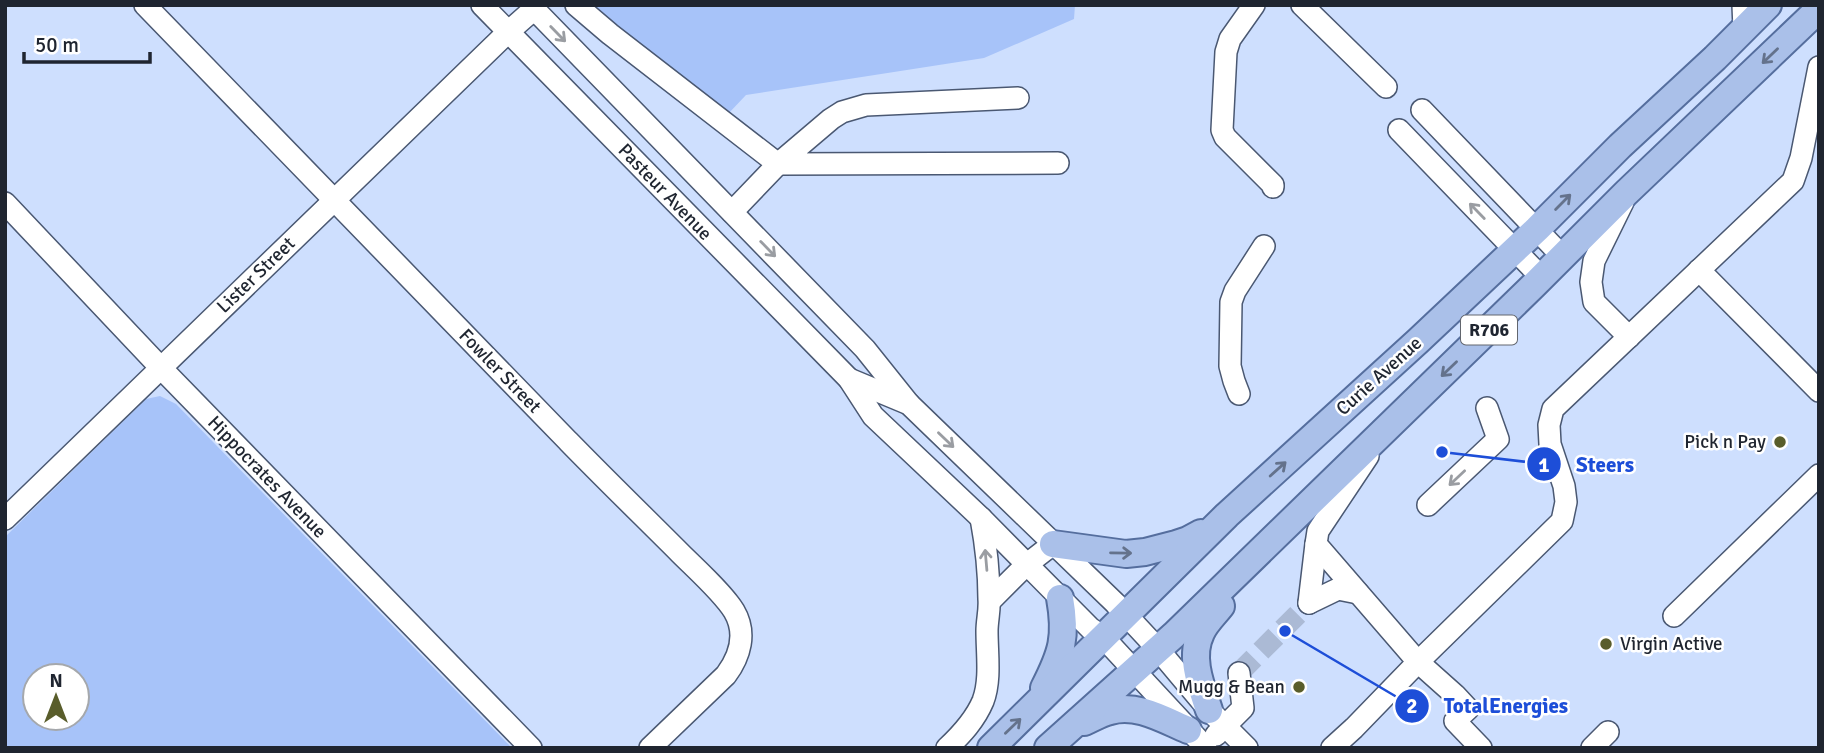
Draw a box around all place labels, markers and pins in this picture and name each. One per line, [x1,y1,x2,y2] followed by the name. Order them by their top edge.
[1684,430,1766,454] place label: Pick n Pay
[1772,434,1788,450] marker: Pick n Pay
[1527,443,1648,485] callout: Steers
[1620,632,1723,656] place label: Virgin Active
[1598,636,1614,652] marker: Virgin Active
[1178,675,1285,699] place label: Mugg & Bean
[1291,679,1307,695] marker: Mugg & Bean
[1394,685,1582,727] callout: TotalEnergies

